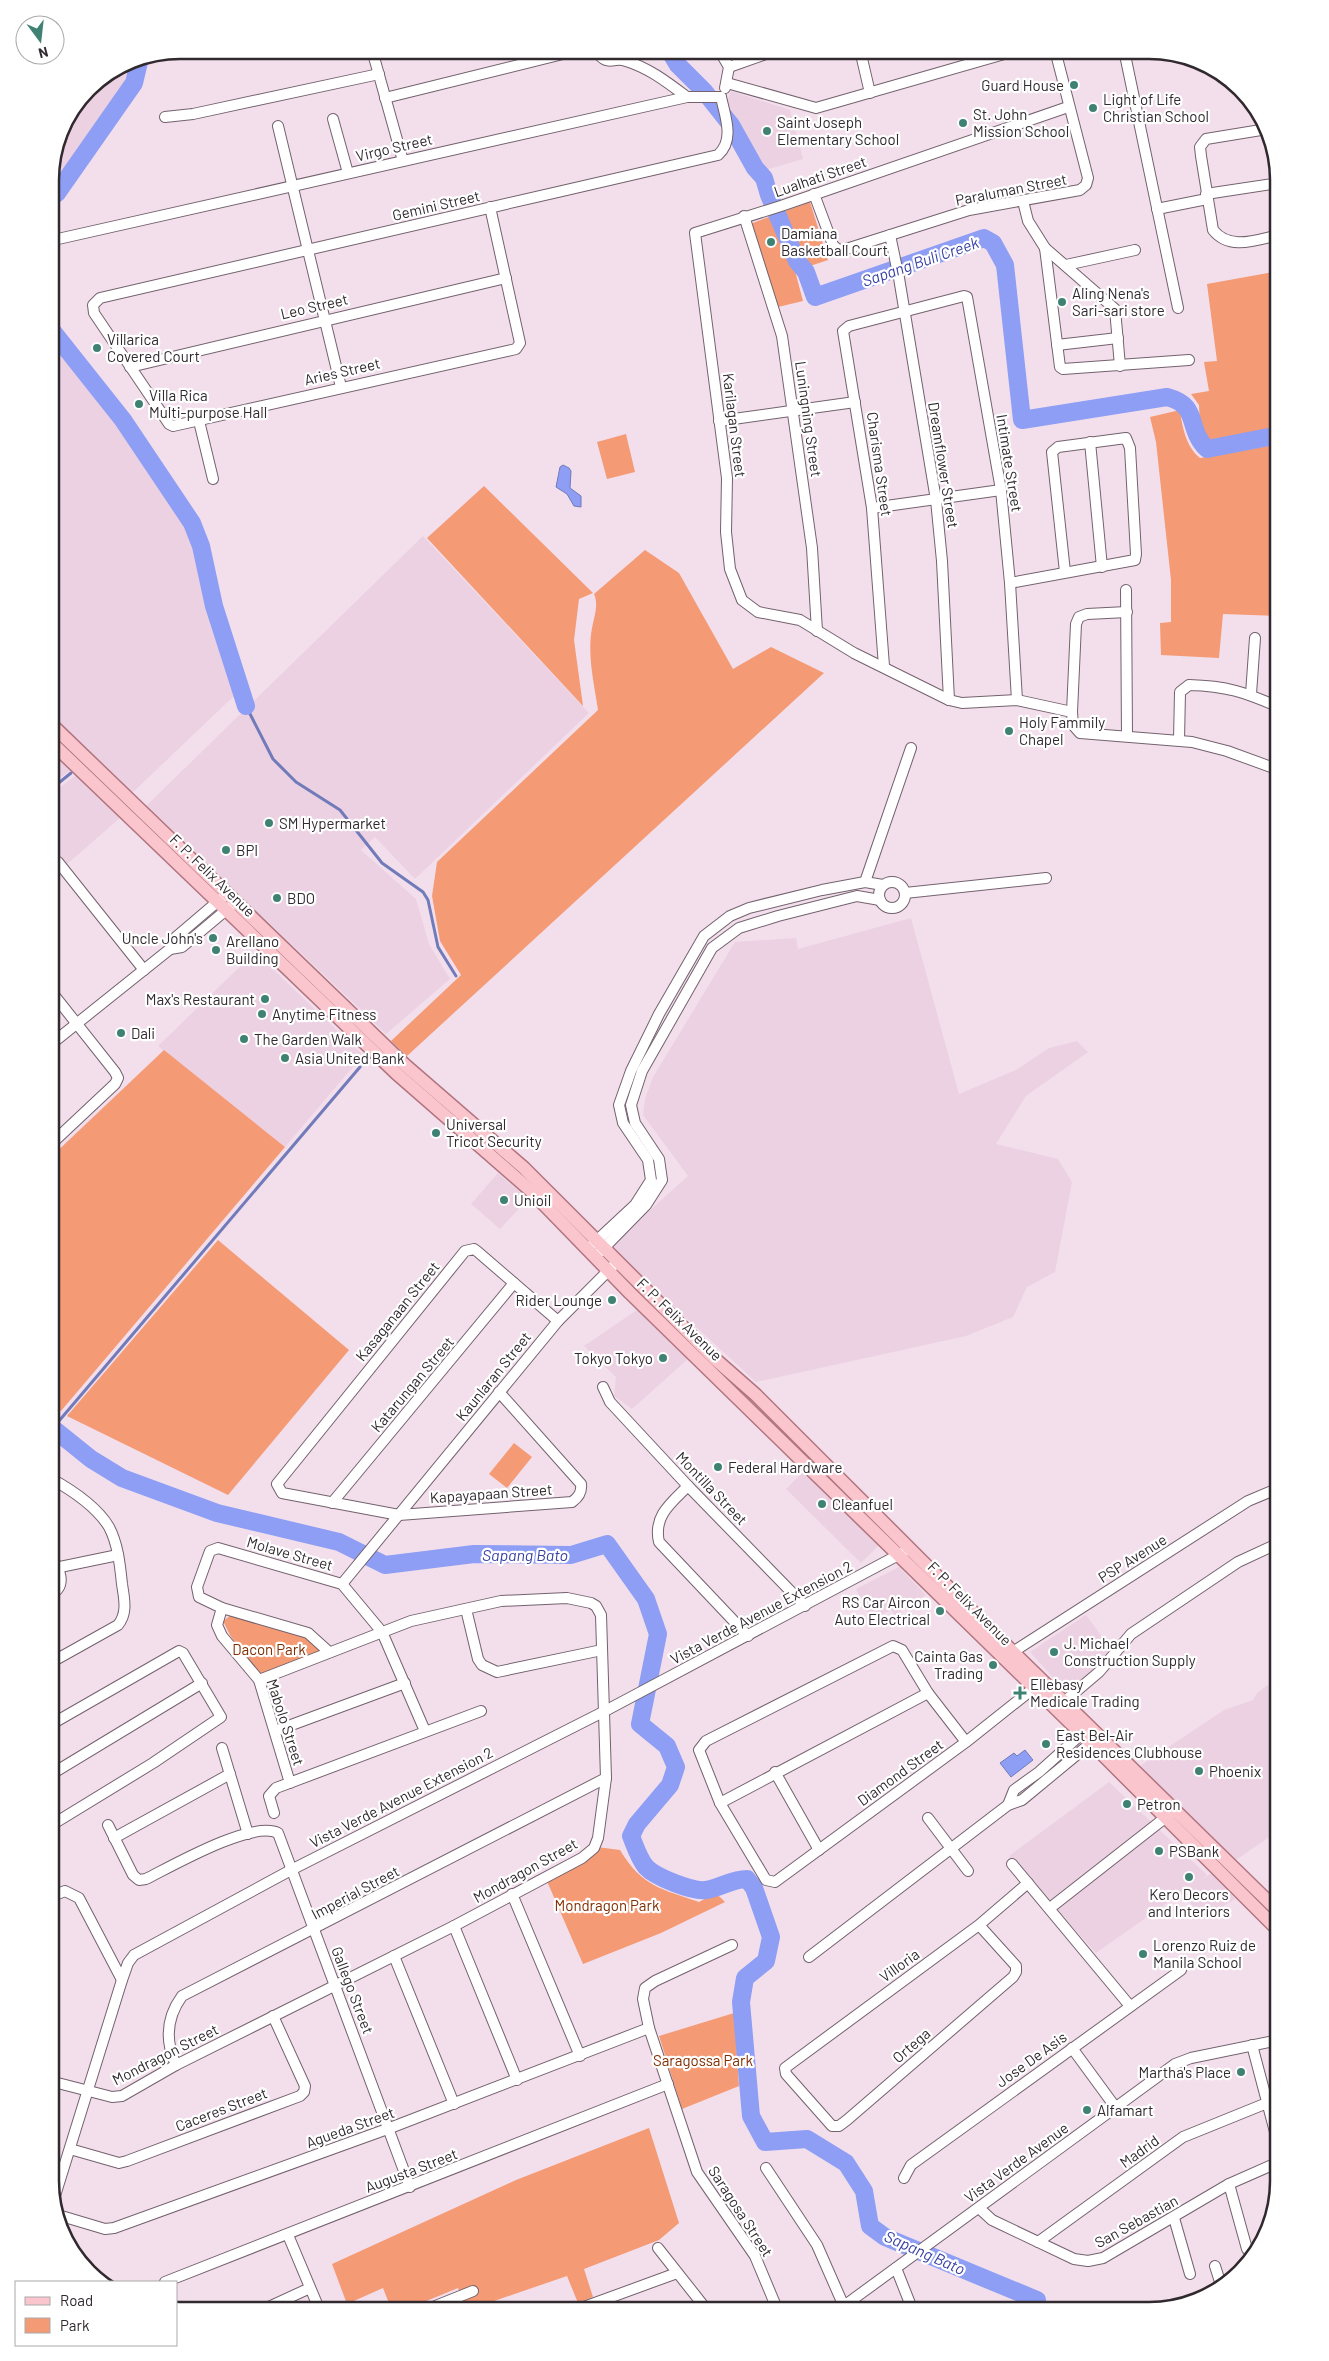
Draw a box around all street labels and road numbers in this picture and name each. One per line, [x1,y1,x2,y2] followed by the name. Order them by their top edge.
[354,129,434,165] street label: Virgo Street
[771,152,869,200] street label: Lualhati Street
[954,169,1068,209] street label: Paraluman Street
[390,186,482,224] street label: Gemini Street
[279,290,349,322] street label: Leo Street
[302,354,382,388] street label: Aries Street
[792,360,826,478] street label: Luningning Street
[720,372,750,478] street label: Karilagan Street
[925,401,963,529] street label: Dreamflower Street
[864,411,896,517] street label: Charisma Street
[993,413,1027,513] street label: Intimate Street
[167,830,259,920] street label: F. P. Felix Avenue
[351,1258,443,1364] street label: Kasaganaan Street
[634,1274,726,1364] street label: F. P. Felix Avenue
[452,1328,534,1424] street label: Kaunlaran Street
[367,1333,457,1435] street label: Katarungan Street
[673,1448,751,1528] street label: Montilla Street
[429,1480,553,1506] street label: Kapayapaan Street
[1094,1530,1170,1586] street label: PSP Avenue
[245,1532,335,1574] street label: Molave Street
[667,1556,855,1668] street label: Vista Verde Avenue Extension 2
[924,1557,1016,1649] street label: F. P. Felix Avenue
[263,1676,309,1768] street label: Mabolo Street
[854,1735,946,1809] street label: Diamond Street
[306,1743,496,1851] street label: Vista Verde Avenue Extension 2
[470,1834,580,1906] street label: Mondragon Street
[308,1861,402,1923] street label: Imperial Street
[328,1944,378,2036] street label: Gallego Street
[876,1945,922,1985] street label: Villoria
[109,2020,221,2088] street label: Mondragon Street
[889,2024,933,2066] street label: Ortega
[992,2027,1070,2091] street label: Jose De Asis
[173,2083,269,2135] street label: Caceres Street
[303,2103,397,2151] street label: Agueda Street
[960,2118,1072,2206] street label: Vista Verde Avenue
[1116,2131,1162,2171] street label: Madrid
[362,2144,460,2196] street label: Augusta Street
[705,2162,777,2260] street label: Saragosa Street
[1091,2191,1181,2251] street label: San Sebastian

